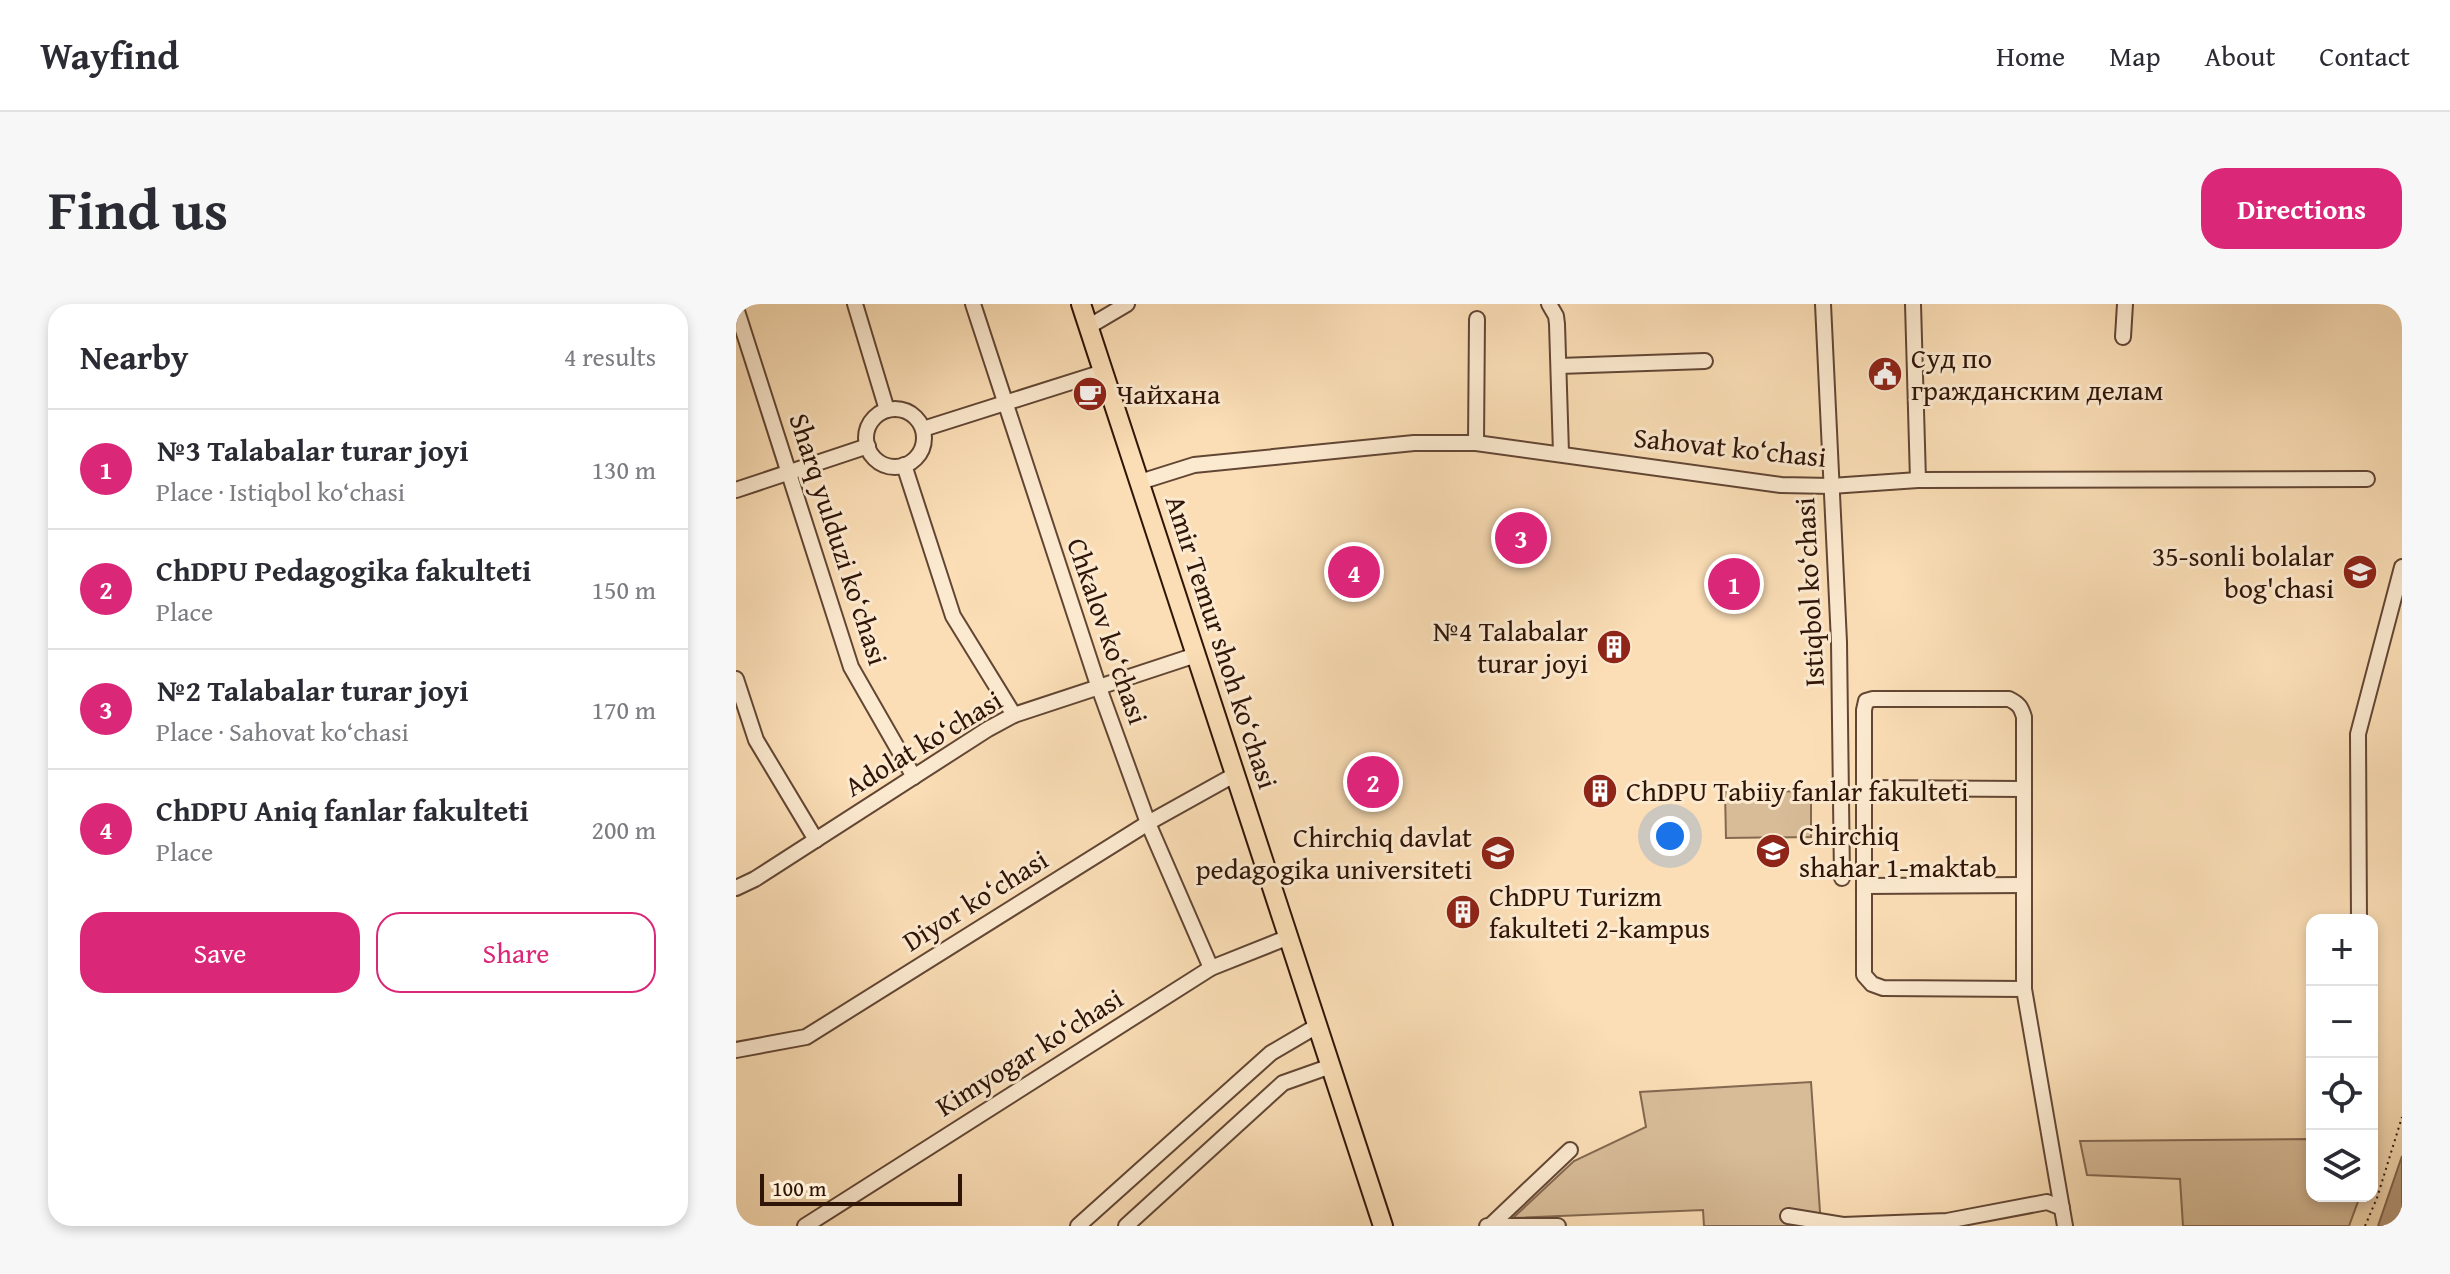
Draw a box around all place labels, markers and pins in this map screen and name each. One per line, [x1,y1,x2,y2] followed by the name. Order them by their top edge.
[1911,337,2164,410] place label: Суд по гражданским делам
[1866,355,1904,393] public building icon: Суд по гражданским делам
[1116,373,1221,414] place label: Чайхана
[1071,375,1109,413] cafe icon: Чайхана
[1495,508,1547,568] pin: 3
[2152,535,2334,608] place label: 35-sonli bolalar bog'chasi
[1328,542,1380,602] pin: 4
[2341,553,2379,591] school or university icon: 35-sonli bolalar bog'chasi
[1708,554,1760,614] pin: 1
[1433,610,1588,683] place label: №4 Talabalar turar joyi
[1595,628,1633,666] building icon: №4 Talabalar turar joyi
[1347,752,1399,812] pin: 2
[1626,770,1969,811] place label: ChDPU Tabiiy fanlar fakulteti
[1581,772,1619,810] building icon: ChDPU Tabiiy fanlar fakulteti
[1799,814,1997,887] place label: Chirchiq shahar 1-maktab
[1196,816,1472,889] place label: Chirchiq davlat pedagogika universiteti
[1754,832,1792,870] school or university icon: Chirchiq shahar 1-maktab
[1479,834,1517,872] school or university icon: Chirchiq davlat pedagogika universiteti
[1489,875,1710,948] place label: ChDPU Turizm fakulteti 2-kampus
[1444,893,1482,931] building icon: ChDPU Turizm fakulteti 2-kampus

